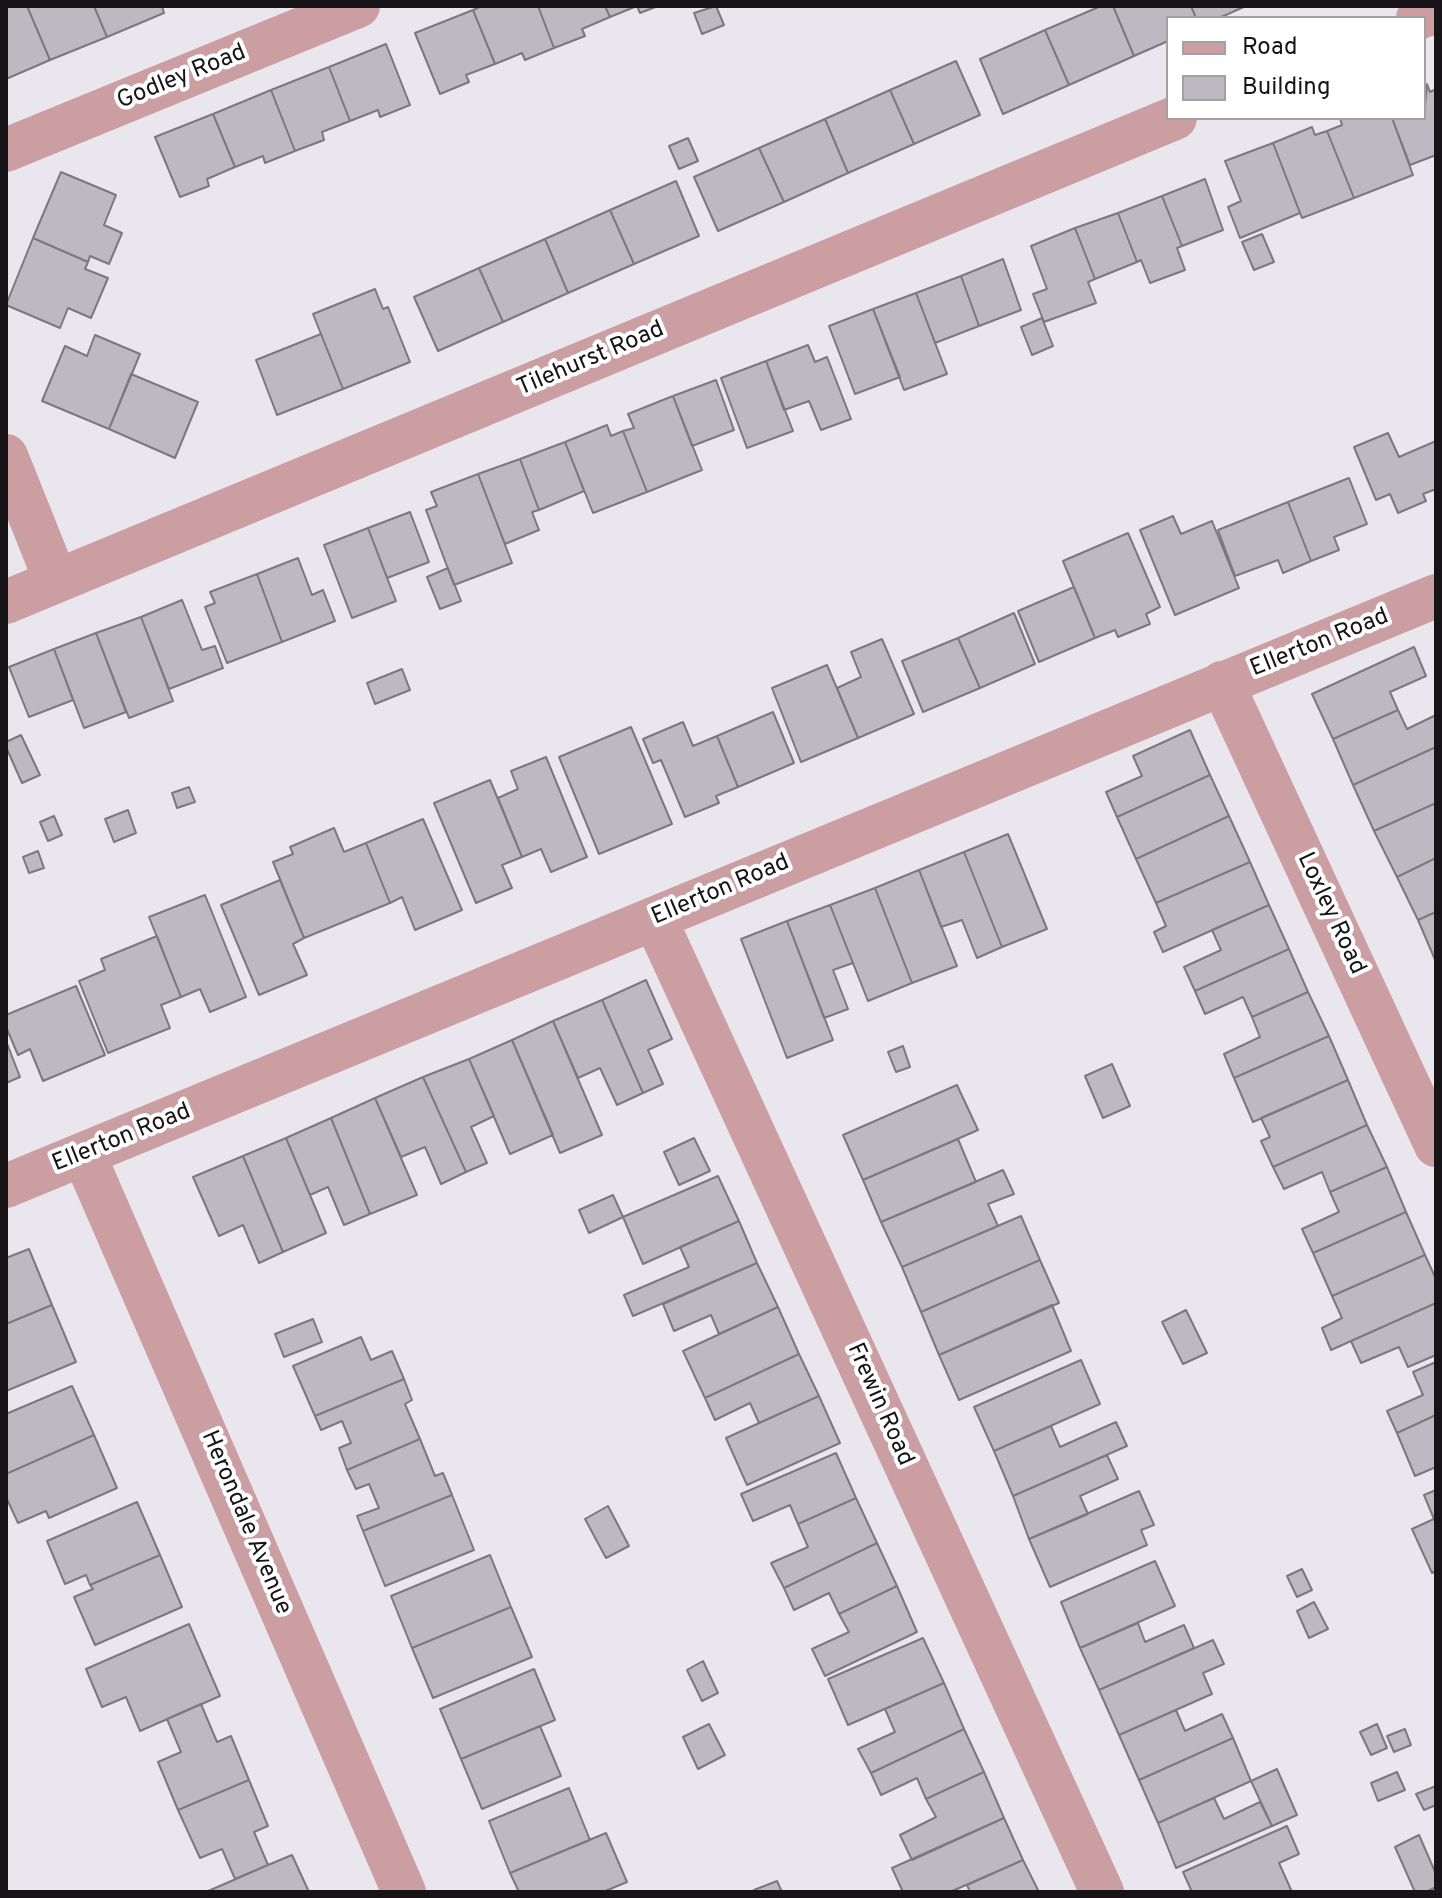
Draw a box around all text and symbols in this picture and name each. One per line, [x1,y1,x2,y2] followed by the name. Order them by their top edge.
[1166,16,1426,120] legend
[1242,33,1298,63] text: Road
[113,39,251,117] street label: Godley Road
[1242,73,1331,103] text: Building
[513,316,669,404] street label: Tilehurst Road
[1247,603,1393,685] street label: Ellerton Road
[1289,848,1371,980] street label: Loxley Road
[648,849,794,933] street label: Ellerton Road
[49,1098,195,1180] street label: Ellerton Road
[839,1339,919,1471] street label: Frewin Road
[193,1427,297,1619] street label: Herondale Avenue

